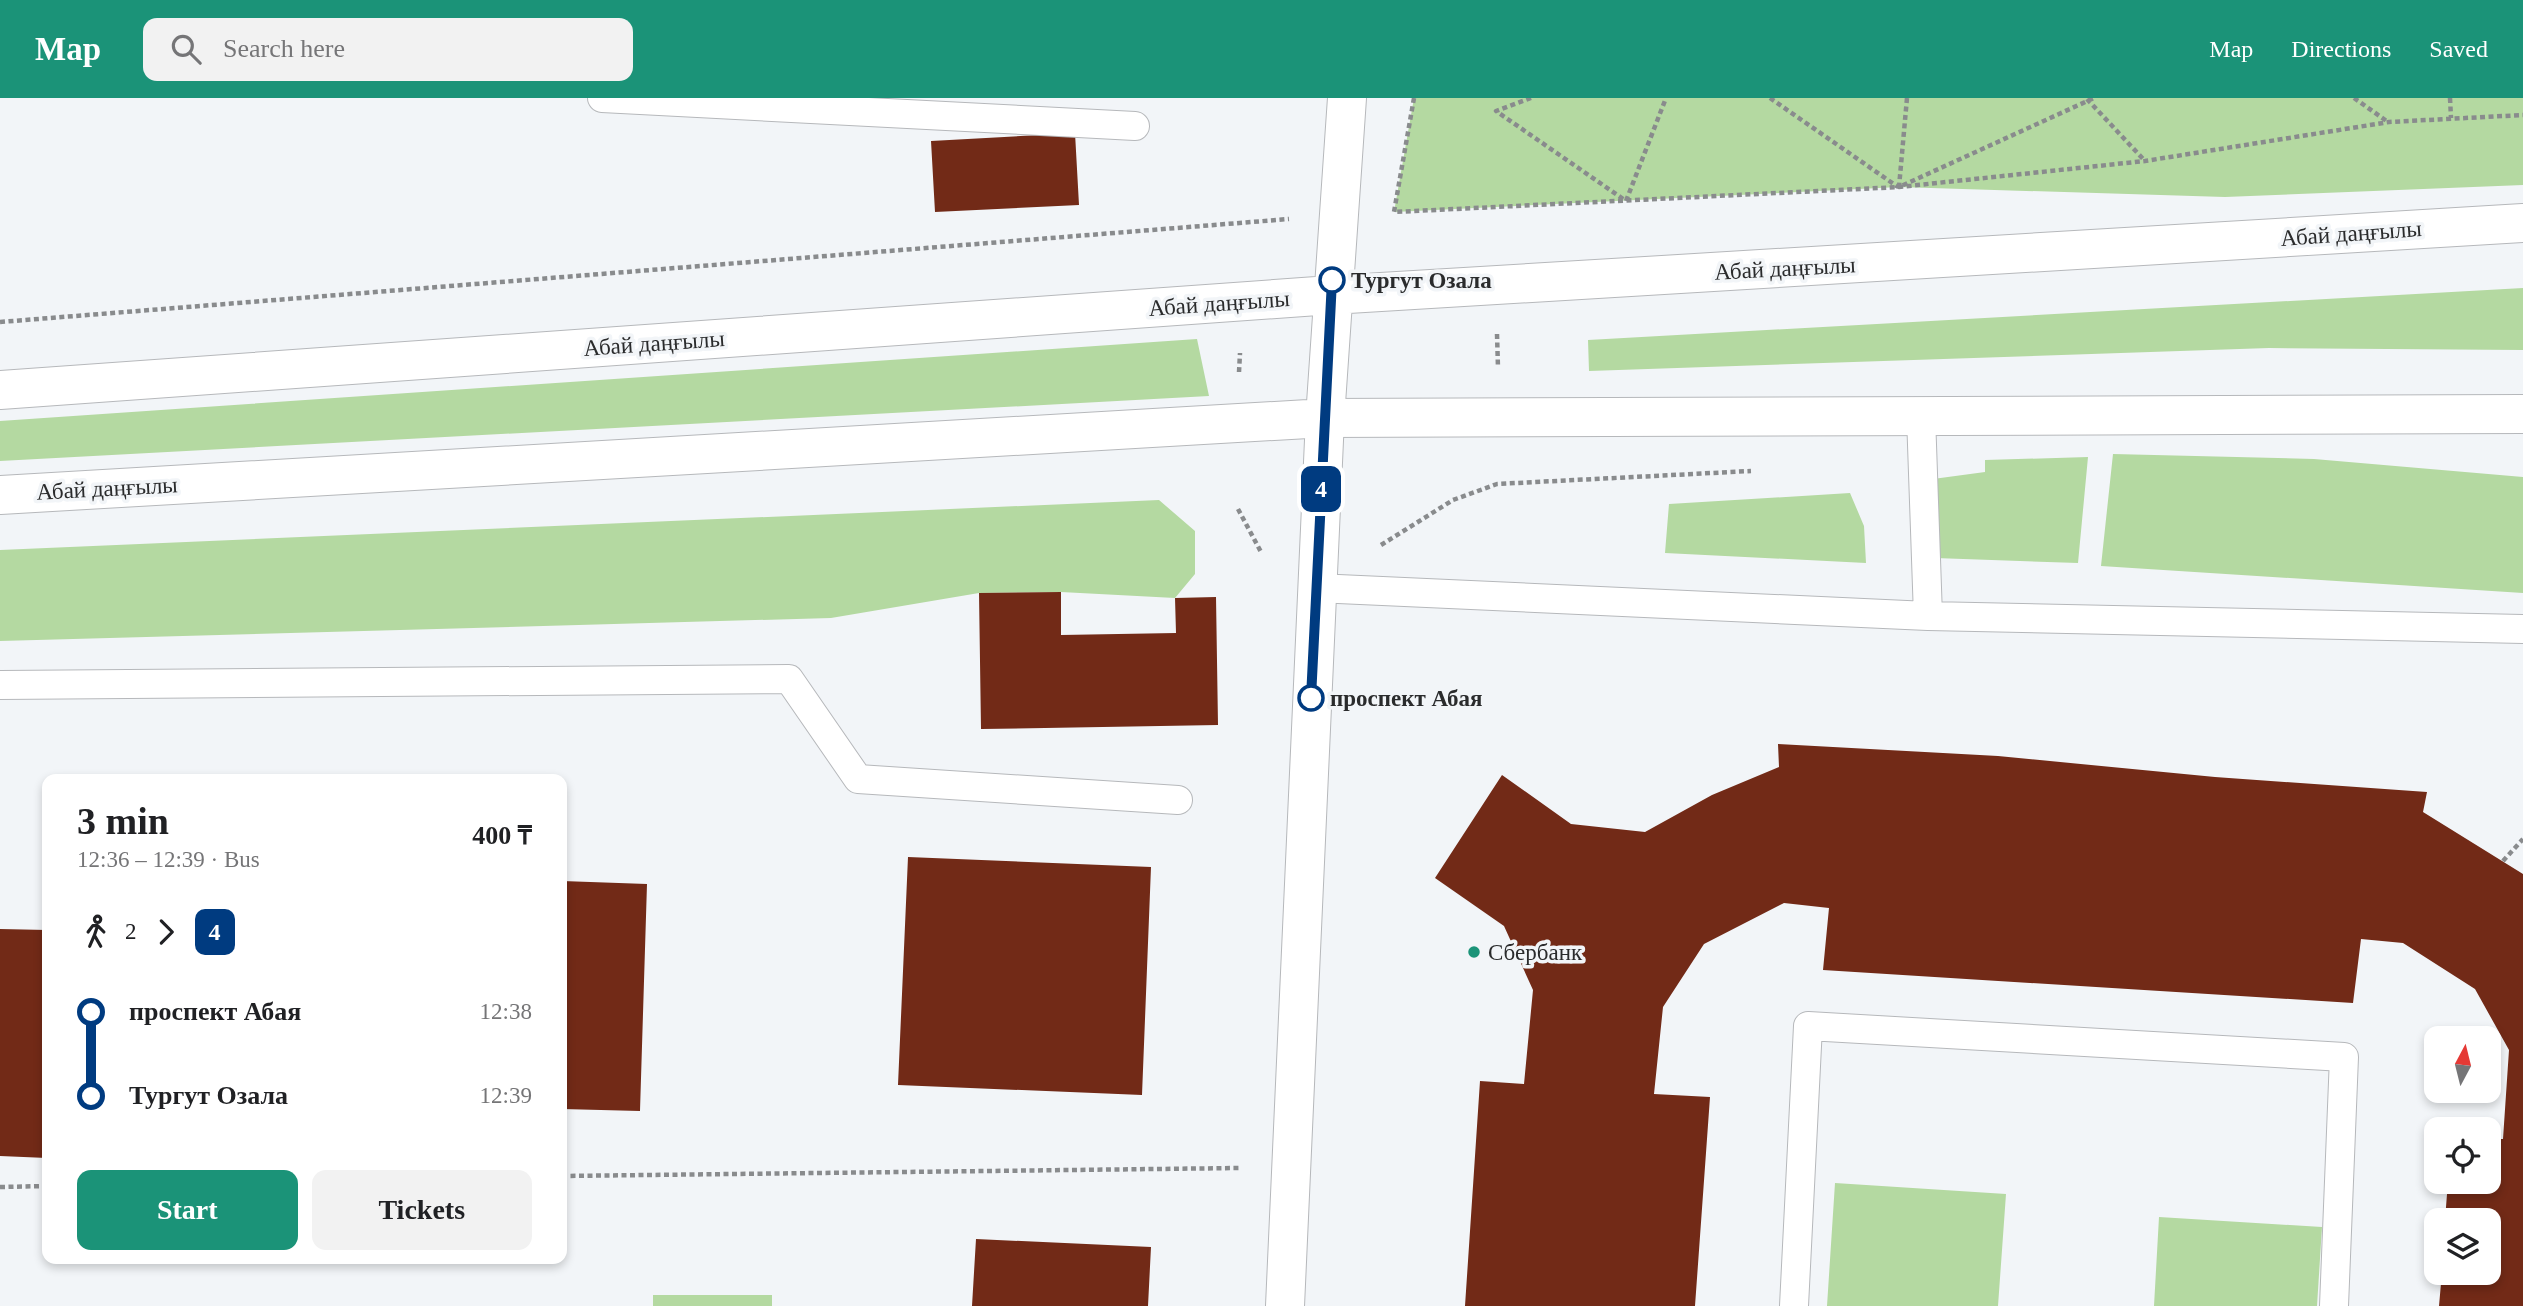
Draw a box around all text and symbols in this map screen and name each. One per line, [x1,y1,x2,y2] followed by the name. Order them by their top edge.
[143,18,633,81] search box
[167,30,205,68] icon: search
[35,31,101,67] text: Map
[223,34,345,63] text: Search here
[2209,36,2253,62] text: Map
[2291,36,2391,62] text: Directions
[2429,36,2488,62] text: Saved
[2280,216,2422,251] street label: Абай даңғылы
[1714,252,1856,285] street label: Абай даңғылы
[1319,267,1345,293] marker: Тургут Озала
[1351,268,1492,293] place label: Тургут Озала
[1148,286,1290,321] street label: Абай даңғылы
[583,326,725,361] street label: Абай даңғылы
[1298,466,1344,512] line badge: 4
[36,472,178,505] street label: Абай даңғылы
[1315,476,1327,502] text: 4
[1298,685,1324,711] marker: проспект Абая
[1330,686,1482,711] place label: проспект Абая
[77,800,169,842] text: 3 min
[472,821,532,850] text: 400 ₸
[77,847,260,872] text: 12:36 – 12:39 · Bus
[77,913,115,951] icon: walk
[147,913,185,951] icon: forward
[125,919,137,944] text: 2
[209,919,221,945] text: 4
[1488,940,1583,965] place label: Сбербанк
[1466,944,1482,960] marker: Сбербанк
[129,997,301,1026] text: проспект Абая
[480,999,532,1024] text: 12:38
[2424,1026,2501,1102] north arrow
[2424,1026,2501,1285] map controls
[129,1081,288,1110] text: Тургут Озала
[480,1083,532,1108] text: 12:39
[2424,1117,2501,1194] button: locate
[77,1170,298,1250] button: Start
[312,1170,532,1250] button: Tickets
[2424,1208,2501,1285] button: layers

